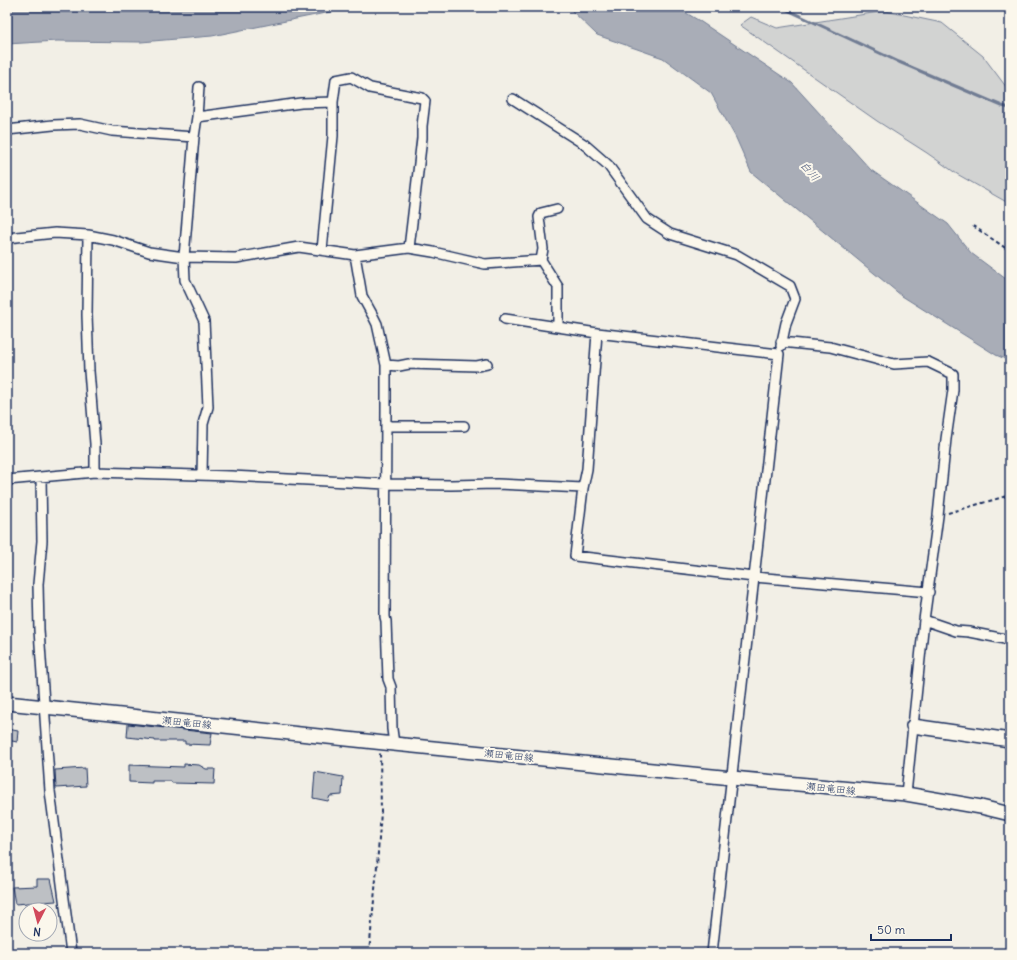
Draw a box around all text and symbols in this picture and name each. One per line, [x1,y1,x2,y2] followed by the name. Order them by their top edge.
[798,158,822,184] water label: 白川
[161,713,212,732] street label: 瀬田竜田線
[483,746,534,765] street label: 瀬田竜田線
[805,779,856,798] street label: 瀬田竜田線
[18,902,58,942] north arrow
[871,916,951,942] scale bar
[877,922,906,937] text: 50 m
[32,925,41,939] text: N

